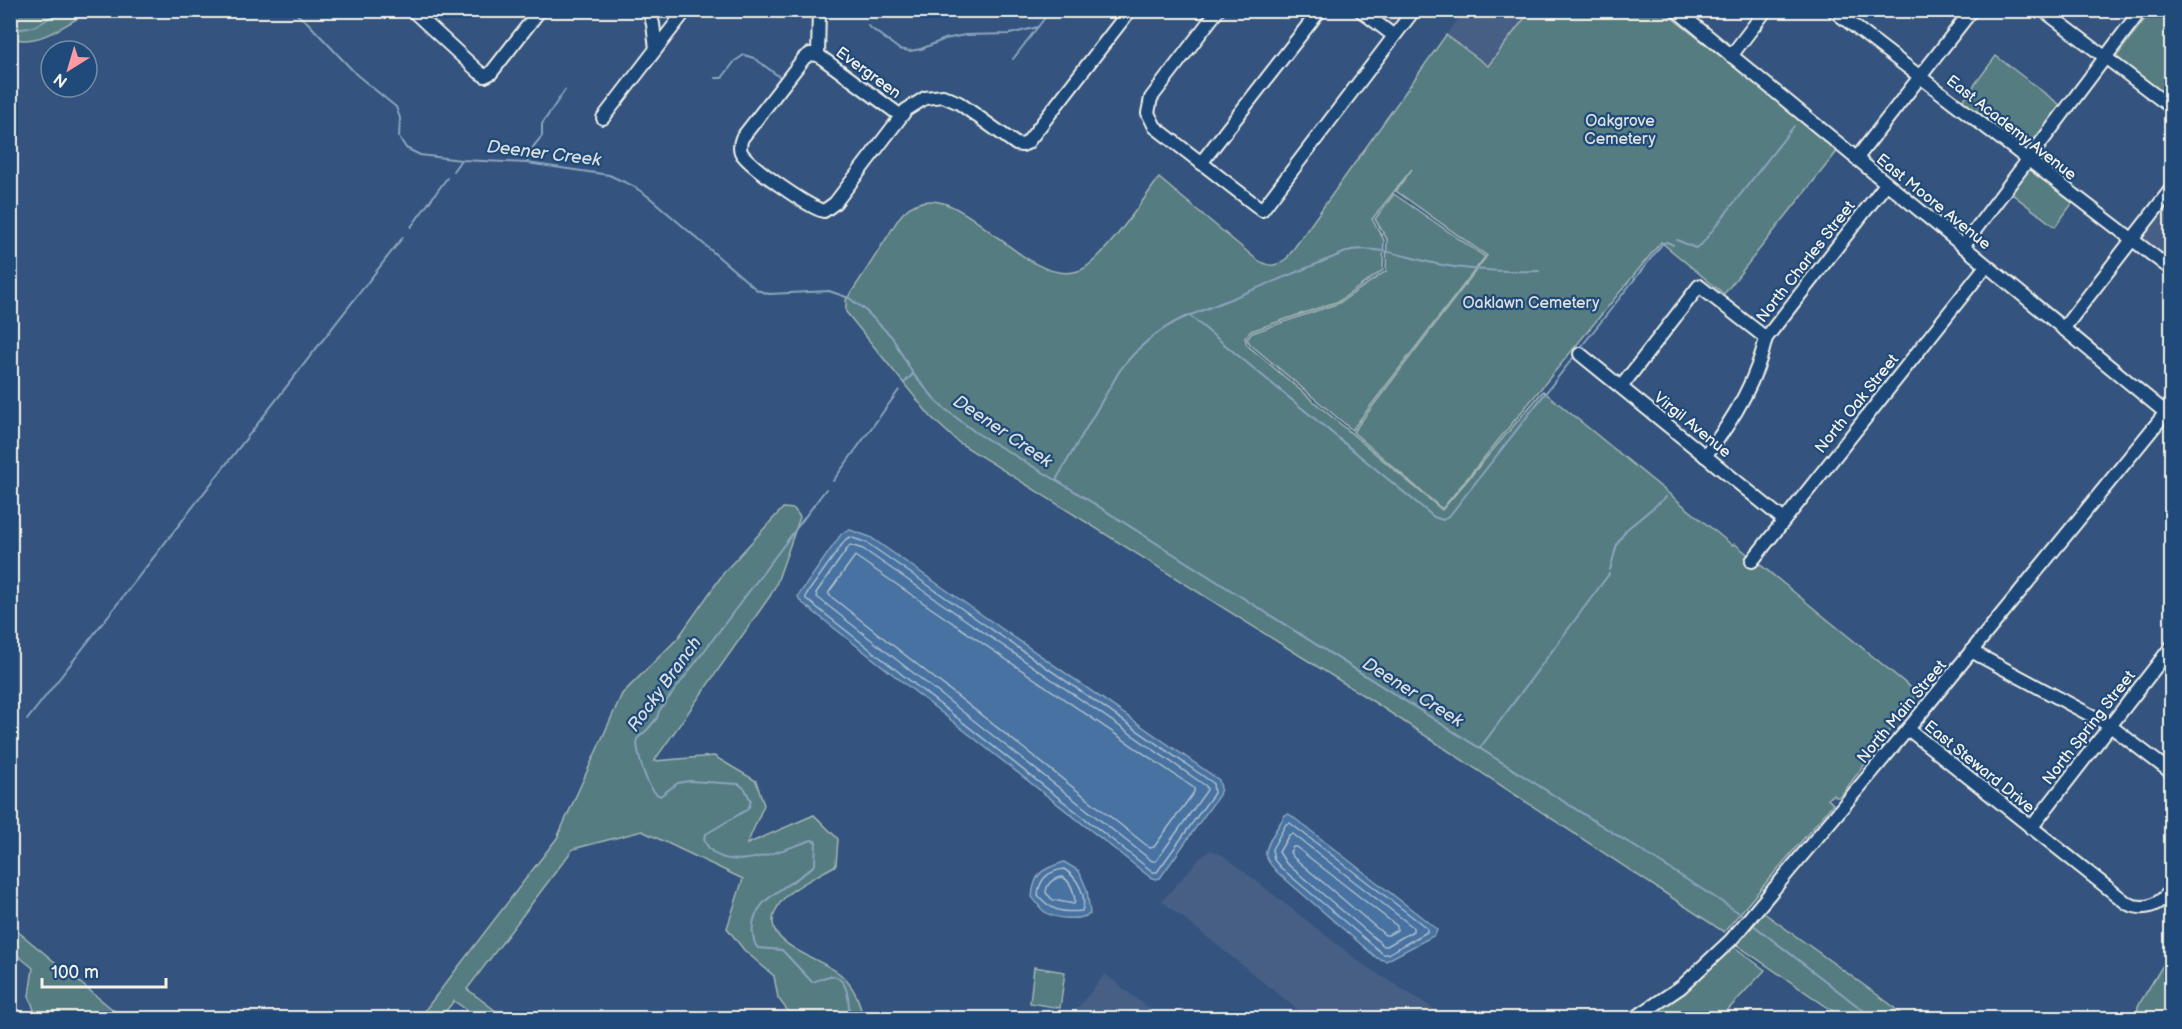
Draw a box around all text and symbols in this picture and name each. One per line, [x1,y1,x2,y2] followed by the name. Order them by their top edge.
[39,39,99,99] north arrow
[832,43,904,103] street label: Evergreen
[50,69,71,91] text: N
[1942,71,2080,185] street label: East Academy Avenue
[1584,112,1656,149] park label: Oakgrove Cemetery
[486,136,603,171] water label: Deener Creek
[1872,150,1994,254] street label: East Moore Avenue
[1753,197,1860,326] street label: North Charles Street
[1463,294,1600,313] park label: Oaklawn Cemetery
[1811,351,1903,457] street label: North Oak Street
[1650,388,1735,462] street label: Virgil Avenue
[949,391,1057,473] water label: Deener Creek
[623,633,706,736] water label: Rocky Branch
[1359,653,1468,732] water label: Deener Creek
[1853,656,1951,767] street label: North Main Street
[2039,667,2140,789] street label: North Spring Street
[1920,717,2038,818] street label: East Steward Drive
[42,951,166,989] scale bar
[51,962,99,983] text: 100 m

